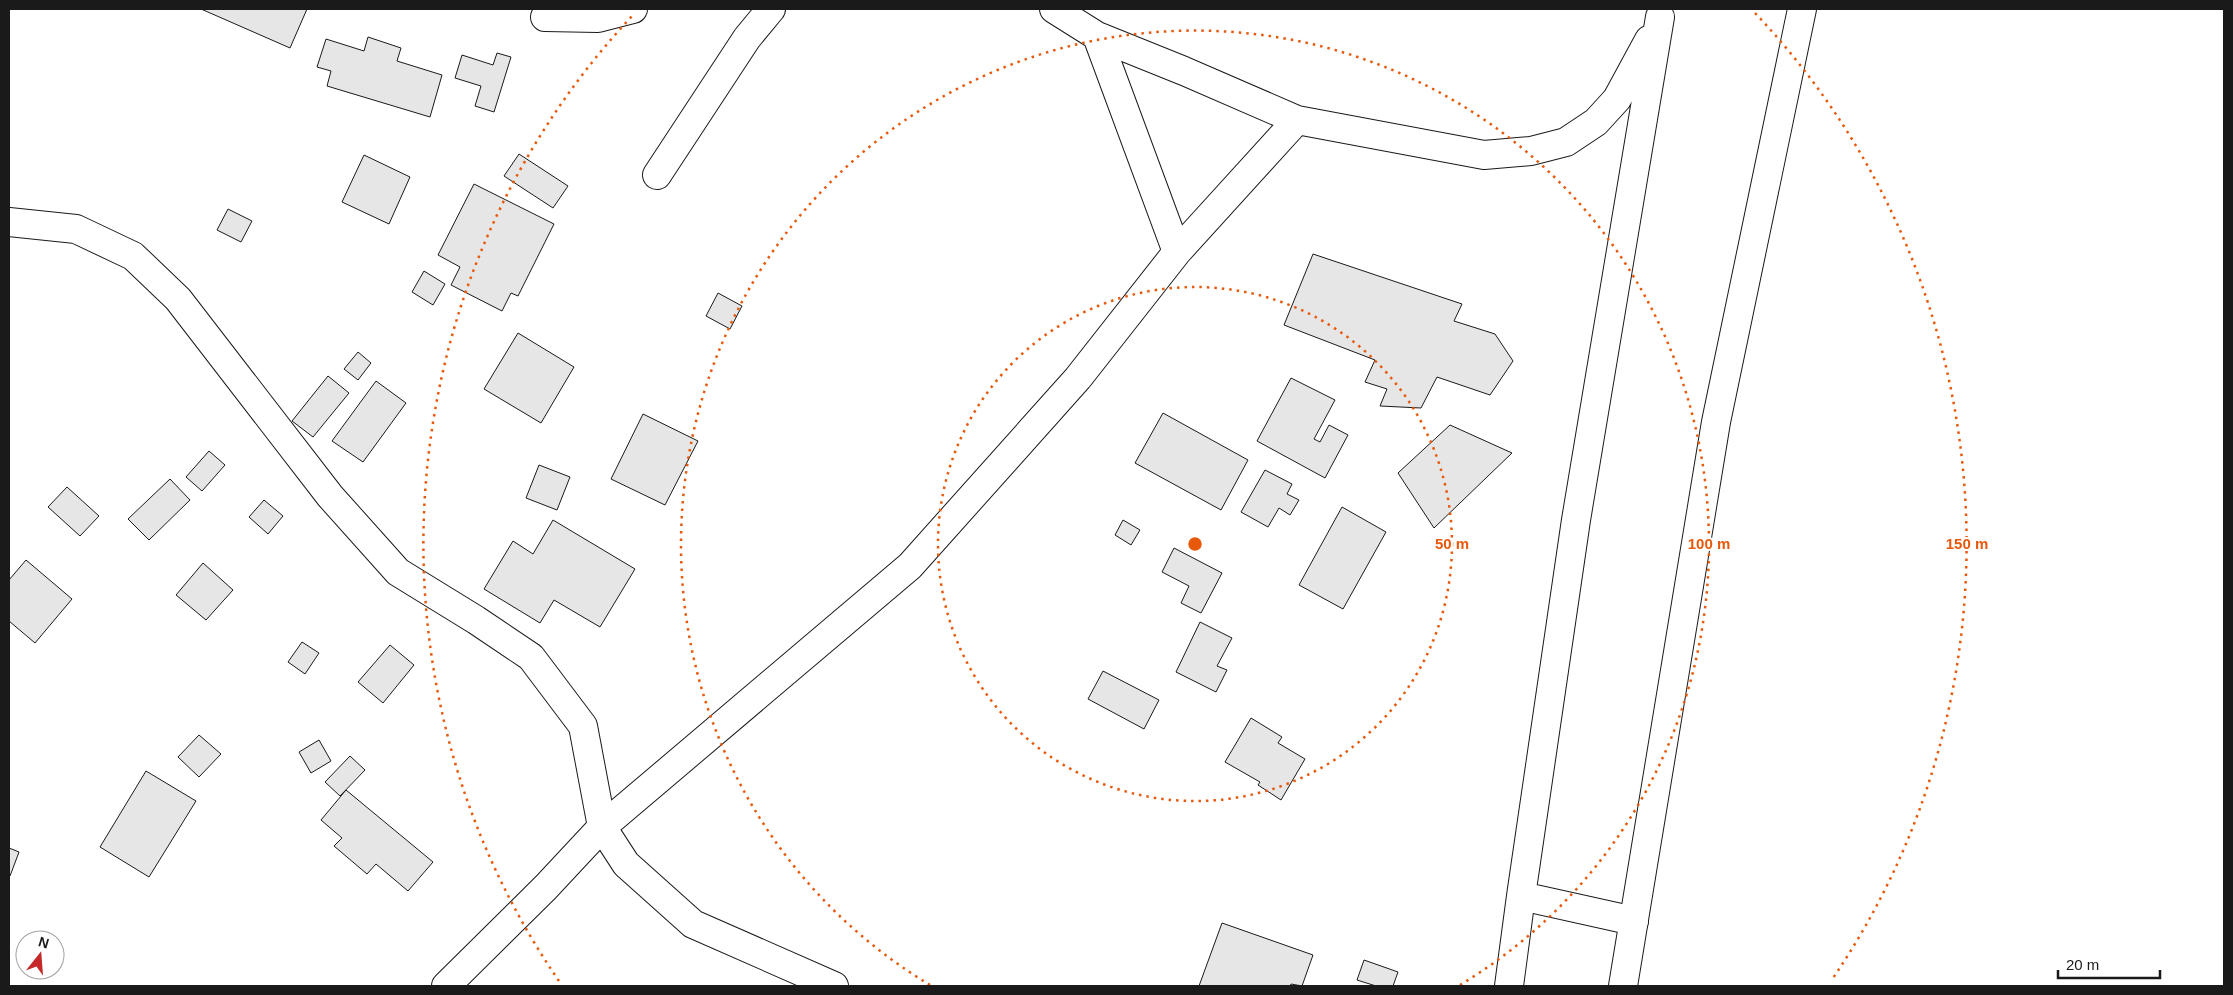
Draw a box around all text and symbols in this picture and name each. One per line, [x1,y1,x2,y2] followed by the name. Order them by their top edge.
[1186,535,1204,553] centre of rings
[1435,535,1469,552] text: 50 m
[1688,535,1730,552] text: 100 m
[1946,535,1988,552] text: 150 m
[15,930,65,980] north arrow
[37,933,51,952] text: N
[2058,948,2160,980] scale bar
[2066,956,2099,973] text: 20 m

